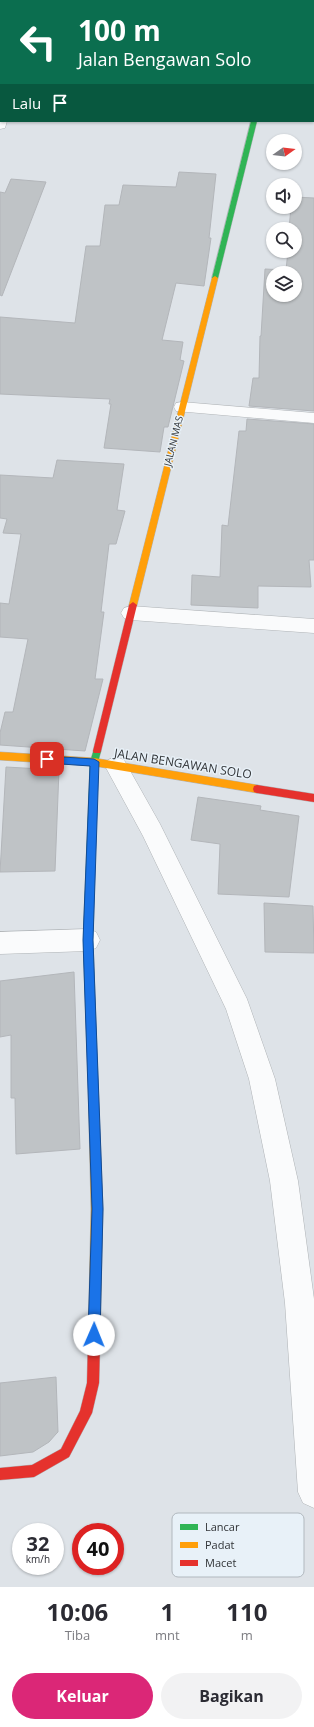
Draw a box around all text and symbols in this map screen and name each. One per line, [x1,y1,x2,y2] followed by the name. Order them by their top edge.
[78,11,161,49] text: 100 m
[12,16,64,68] icon: left
[78,47,251,71] text: Jalan Bengawan Solo
[49,92,71,114] icon: arrive
[12,93,41,113] text: Lalu
[266,134,302,170] north arrow
[266,134,302,302] map controls
[266,178,302,214] button: sound
[266,222,302,258] button: search
[266,266,302,302] button: layers
[160,414,186,469] street label: JALAN MAS
[30,742,64,776] pin
[112,744,253,783] street label: JALAN BENGAWAN SOLO
[36,748,58,770] icon: arrive
[73,1314,115,1356] position arrow
[172,1513,304,1577] legend
[205,1519,240,1534] text: Lancar
[72,1523,124,1575] speed limit sign: 40
[27,1530,49,1557] text: 32
[205,1537,235,1552] text: Padat
[26,1552,50,1566] text: km/h
[205,1555,236,1570] text: Macet
[47,1595,108,1628] text: 10:06
[160,1595,174,1628] text: 1
[226,1595,267,1628] text: 110
[65,1626,90,1644] text: Tiba
[155,1626,180,1644] text: mnt
[241,1626,253,1644] text: m
[12,1673,153,1719] button: Keluar
[161,1673,302,1719] button: Bagikan

